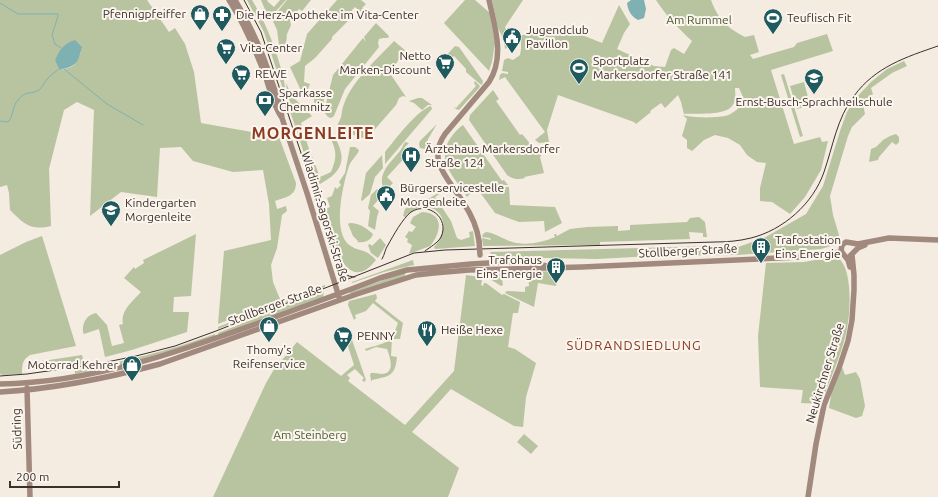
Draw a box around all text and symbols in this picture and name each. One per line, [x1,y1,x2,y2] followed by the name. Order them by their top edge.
[189,3,211,31] shop icon: Pfennigpfeiffer
[211,4,233,32] pharmacy icon: Die Herz-Apotheke im Vita-Center
[103,7,186,20] place label: Pfennigpfeiffer
[762,7,784,35] sports icon: Teuflisch Fit
[236,8,419,21] place label: Die Herz-Apotheke im Vita-Center
[787,11,852,24] place label: Teuflisch Fit
[666,13,732,26] park label: Am Rummel
[526,23,589,50] place label: Jugendclub Pavillon
[501,26,523,54] public building icon: Jugendclub Pavillon
[215,37,237,65] supermarket icon: Vita-Center
[240,41,302,54] place label: Vita-Center
[339,49,431,76] place label: Netto Marken-Discount
[434,52,456,80] supermarket icon: Netto Marken-Discount
[593,54,732,81] place label: Sportplatz Markersdorfer Straße 141
[568,57,590,85] sports icon: Sportplatz Markersdorfer Straße 141
[230,63,252,91] supermarket icon: REWE
[255,67,287,80] place label: REWE
[803,67,825,95] school or university icon: Ernst-Busch-Sprachheilschule
[279,86,332,113] place label: Sparkasse Chemnitz
[254,89,276,117] bank icon: Sparkasse Chemnitz
[735,95,893,108] place label: Ernst-Busch-Sprachheilschule
[252,124,374,142] district label: MORGENLEITE
[425,142,560,169] place label: Ärztehaus Markersdorfer Straße 124
[400,145,422,173] hospital icon: Ärztehaus Markersdorfer Straße 124
[299,150,352,284] street label: Wladimir-Sagorski-Straße
[400,181,504,208] place label: Bürgerservicestelle Morgenleite
[375,184,397,212] public building icon: Bürgerservicestelle Morgenleite
[125,196,196,223] place label: Kindergarten Morgenleite
[100,199,122,227] school or university icon: Kindergarten Morgenleite
[775,233,841,260] place label: Trafostation Eins Energie
[750,236,772,264] building icon: Trafostation Eins Energie
[638,241,738,260] street label: Stollberger Straße
[476,253,542,280] place label: Trafohaus Eins Energie
[545,256,567,284] building icon: Trafohaus Eins Energie
[226,282,324,328] street label: Stollberger Straße
[258,315,280,343] shop icon: Thomy's Reifenservice
[416,319,438,347] restaurant icon: Heiße Hexe
[803,321,846,425] street label: Neukirchner Straße
[441,323,503,336] place label: Heiße Hexe
[332,325,354,353] supermarket icon: PENNY
[357,329,395,342] place label: PENNY
[566,337,702,352] district label: SÜDRANDSIEDLUNG
[233,343,305,370] place label: Thomy's Reifenservice
[121,354,143,382] shop icon: Motorrad Kehrer
[27,358,118,371] place label: Motorrad Kehrer
[9,408,24,450] street label: Südring
[273,428,347,441] park label: Am Steinberg
[10,463,119,489] scale bar
[16,470,49,483] text: 200 m

